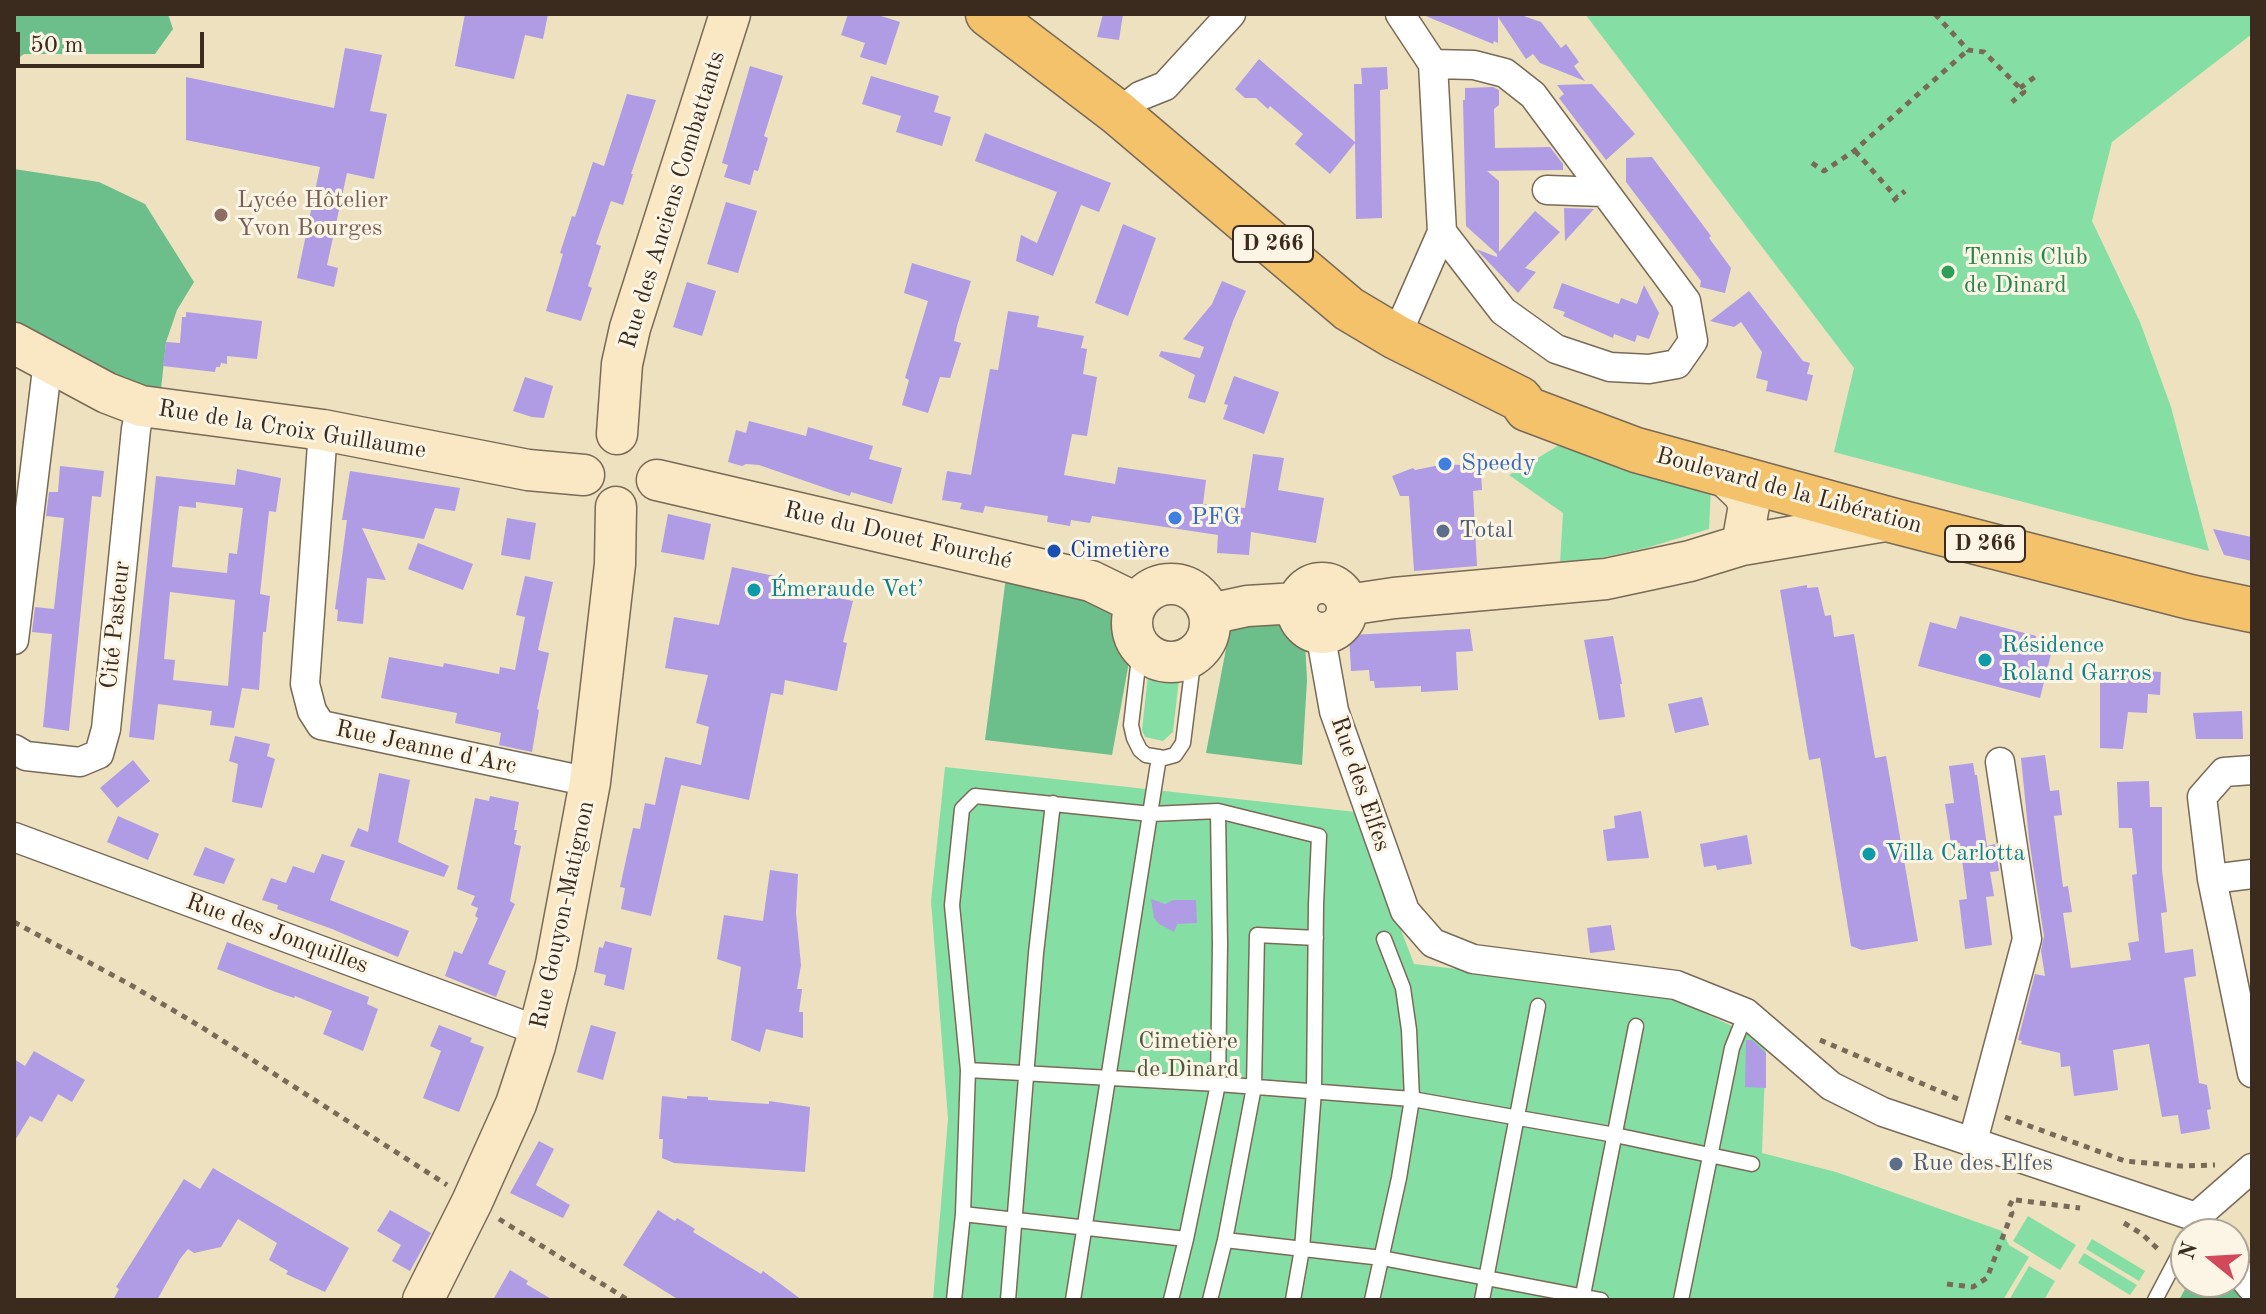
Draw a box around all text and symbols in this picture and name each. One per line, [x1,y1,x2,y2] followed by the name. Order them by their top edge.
[20,16,208,66] scale bar
[30,34,84,58] text: 50 m
[614,48,732,352] street label: Rue des Anciens Combattants
[237,187,388,243] place label: Lycée Hôtelier Yvon Bourges
[212,206,230,224] marker: Lycée Hôtelier Yvon Bourges
[1233,226,1313,262] road number: D 266
[1964,244,2088,300] place label: Tennis Club de Dinard
[1939,263,1957,281] marker: Tennis Club de Dinard
[156,395,428,465] street label: Rue de la Croix Guillaume
[1653,442,1925,540] street label: Boulevard de la Libération
[1461,450,1536,478] place label: Speedy
[1436,455,1454,473] marker: Speedy
[781,496,1015,576] street label: Rue du Douet Fourché
[1191,504,1241,532] place label: PFG
[1166,509,1184,527] marker: PFG
[1459,517,1513,545] place label: Total
[1434,522,1452,540] marker: Total
[1945,526,2025,562] road number: D 266
[1070,537,1169,565] place label: Cimetière
[1045,542,1063,560] marker: Cimetière
[95,560,137,690] street label: Cité Pasteur
[770,576,924,604] place label: Émeraude Vet’
[745,581,763,599] marker: Émeraude Vet’
[2001,632,2152,688] place label: Résidence Roland Garros
[1976,651,1994,669] marker: Résidence Roland Garros
[1323,713,1397,855] street label: Rue des Elfes
[333,715,519,781] street label: Rue Jeanne d'Arc
[525,798,601,1032] street label: Rue Gouyon-Matignon
[1885,840,2025,868] place label: Villa Carlotta
[1860,845,1878,863] marker: Villa Carlotta
[182,888,372,980] street label: Rue des Jonquilles
[1137,1028,1239,1084] park label: Cimetière de Dinard
[1912,1150,2053,1178] place label: Rue des Elfes
[1887,1155,1905,1173] marker: Rue des Elfes
[2170,1218,2250,1298] north arrow
[2176,1240,2202,1263] text: N

